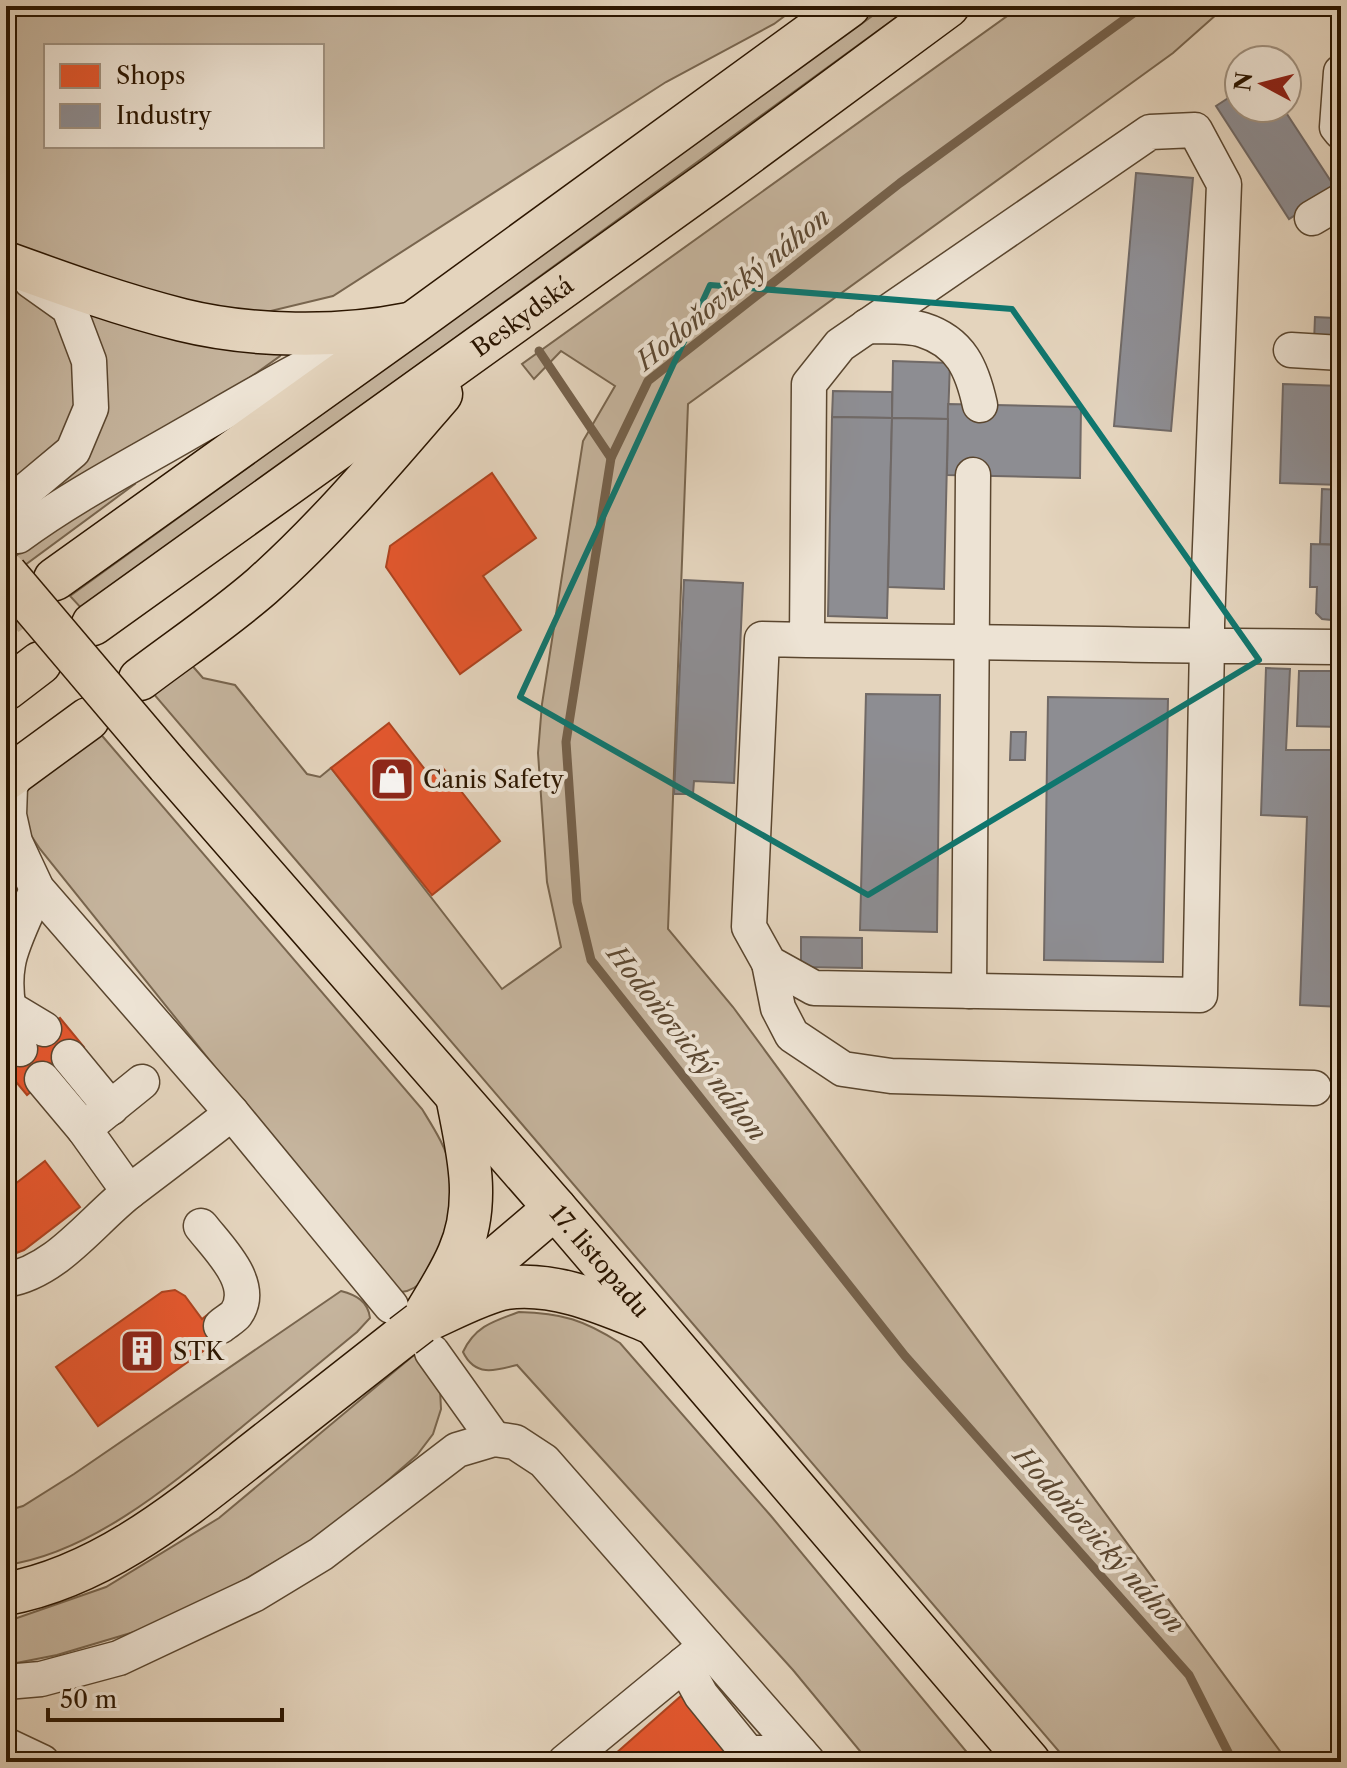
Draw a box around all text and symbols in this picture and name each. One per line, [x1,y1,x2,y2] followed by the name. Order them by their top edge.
[44,44,324,148] legend
[1223,44,1303,124] north arrow
[116,61,185,90] text: Shops
[1229,70,1258,93] text: N
[116,101,212,130] text: Industry
[628,201,836,378] water label: Hodoňovický náhon
[466,270,579,362] street label: Beskydská
[368,755,416,803] shop icon: Canis Safety
[423,765,564,794] place label: Canis Safety
[599,937,774,1147] water label: Hodoňovický náhon
[544,1199,656,1323] street label: 17. listopadu
[118,1327,166,1375] building icon: STK
[173,1337,225,1366] place label: STK
[1005,1439,1191,1640] water label: Hodoňovický náhon
[48,1672,282,1722] scale bar
[60,1685,117,1714] text: 50 m

